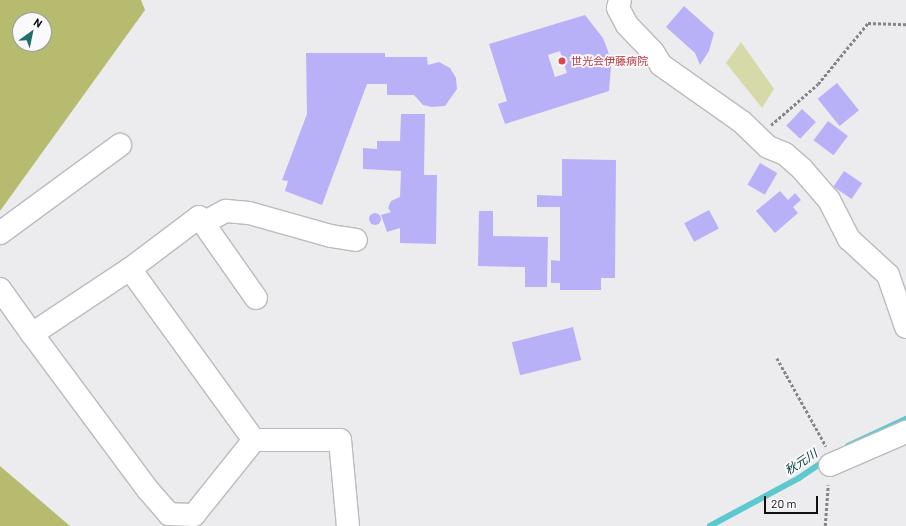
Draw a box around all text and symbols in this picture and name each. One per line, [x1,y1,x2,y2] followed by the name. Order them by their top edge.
[12,12,52,52] north arrow
[32,15,45,30] text: N
[571,54,648,68] place label: 世光会伊藤病院
[556,55,568,67] marker: 世光会伊藤病院
[782,446,820,478] water label: 秋元川
[766,488,820,514] scale bar
[771,496,797,510] text: 20 m

